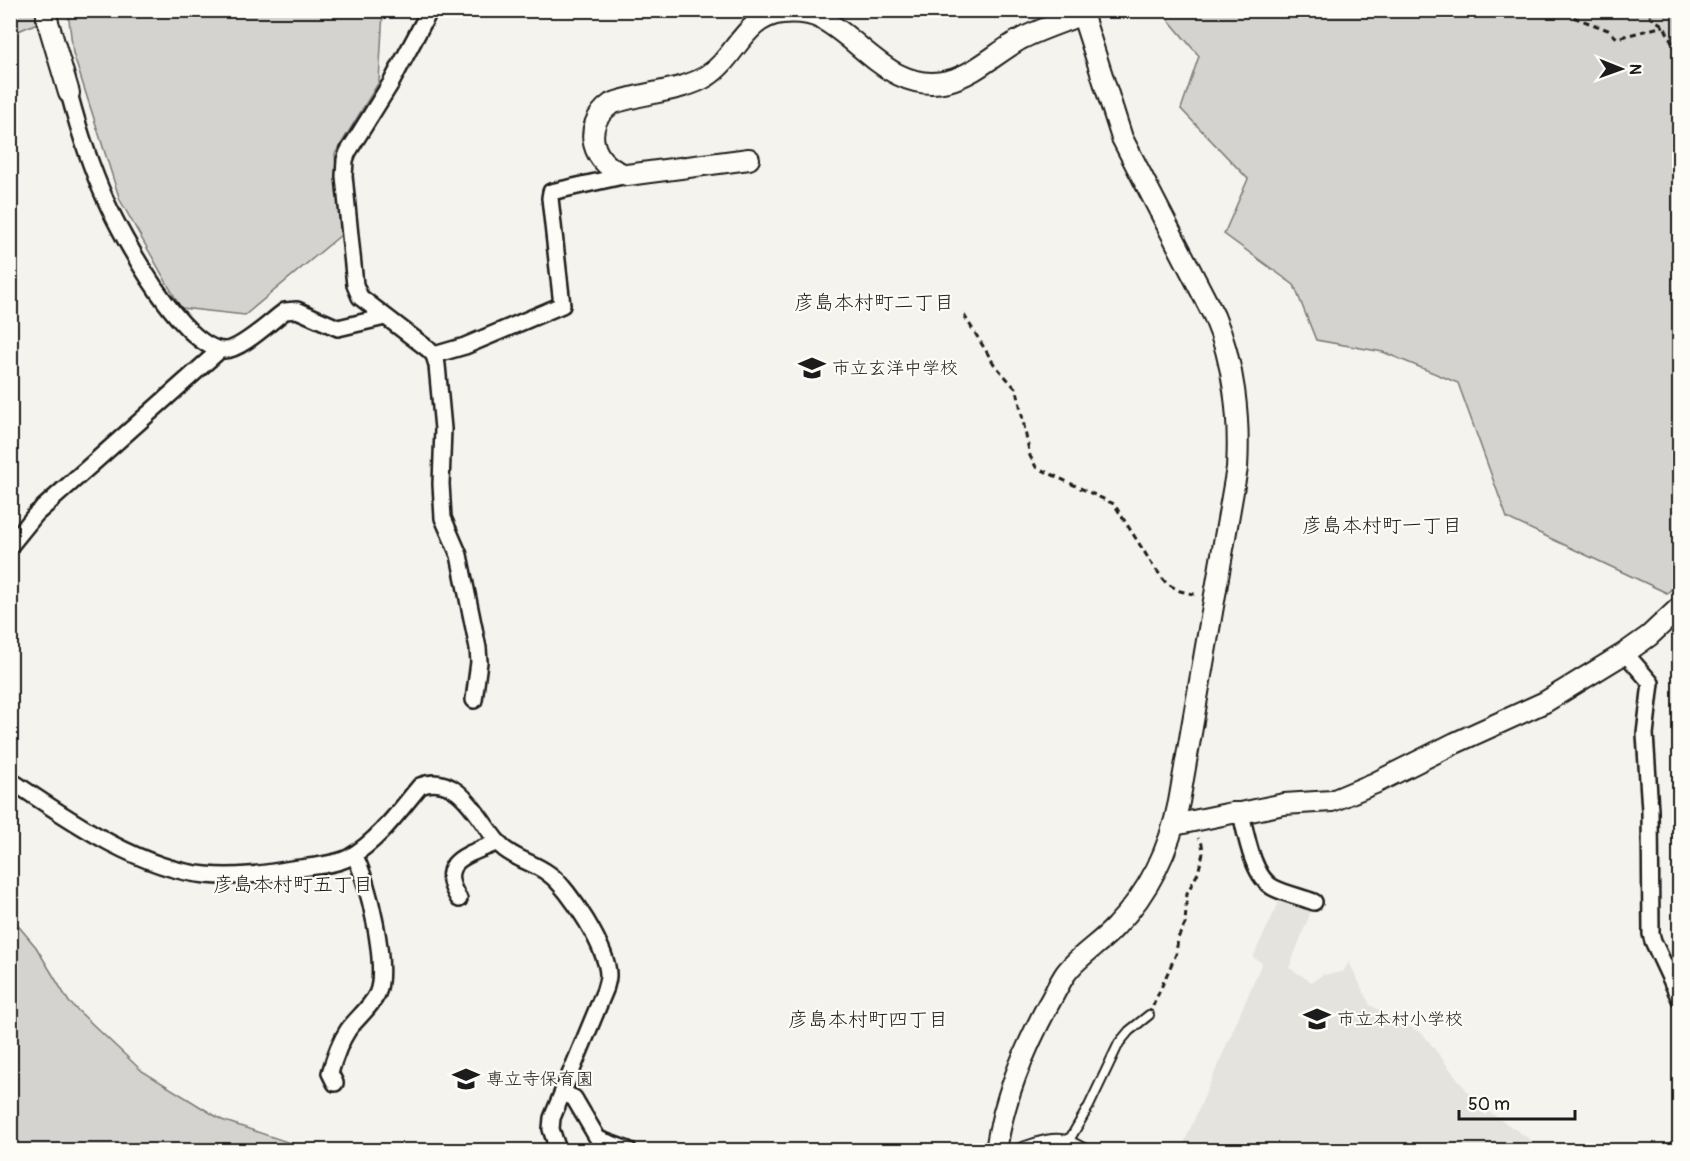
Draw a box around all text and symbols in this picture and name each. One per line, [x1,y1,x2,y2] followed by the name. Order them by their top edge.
[1591,39,1651,99] north arrow
[1625,64,1645,75] text: N
[794,290,954,315] district label: 彦島本村町二丁目
[797,353,827,383] school or university icon: 市立玄洋中学校
[832,357,958,380] place label: 市立玄洋中学校
[1302,513,1462,538] district label: 彦島本村町一丁目
[213,872,373,897] district label: 彦島本村町五丁目
[1302,1004,1332,1034] school or university icon: 市立本村小学校
[788,1007,948,1032] district label: 彦島本村町四丁目
[1337,1008,1463,1031] place label: 市立本村小学校
[451,1064,481,1094] school or university icon: 専立寺保育園
[486,1068,594,1091] place label: 専立寺保育園
[1459,1083,1574,1121] scale bar
[1468,1093,1510,1116] text: 50 m

